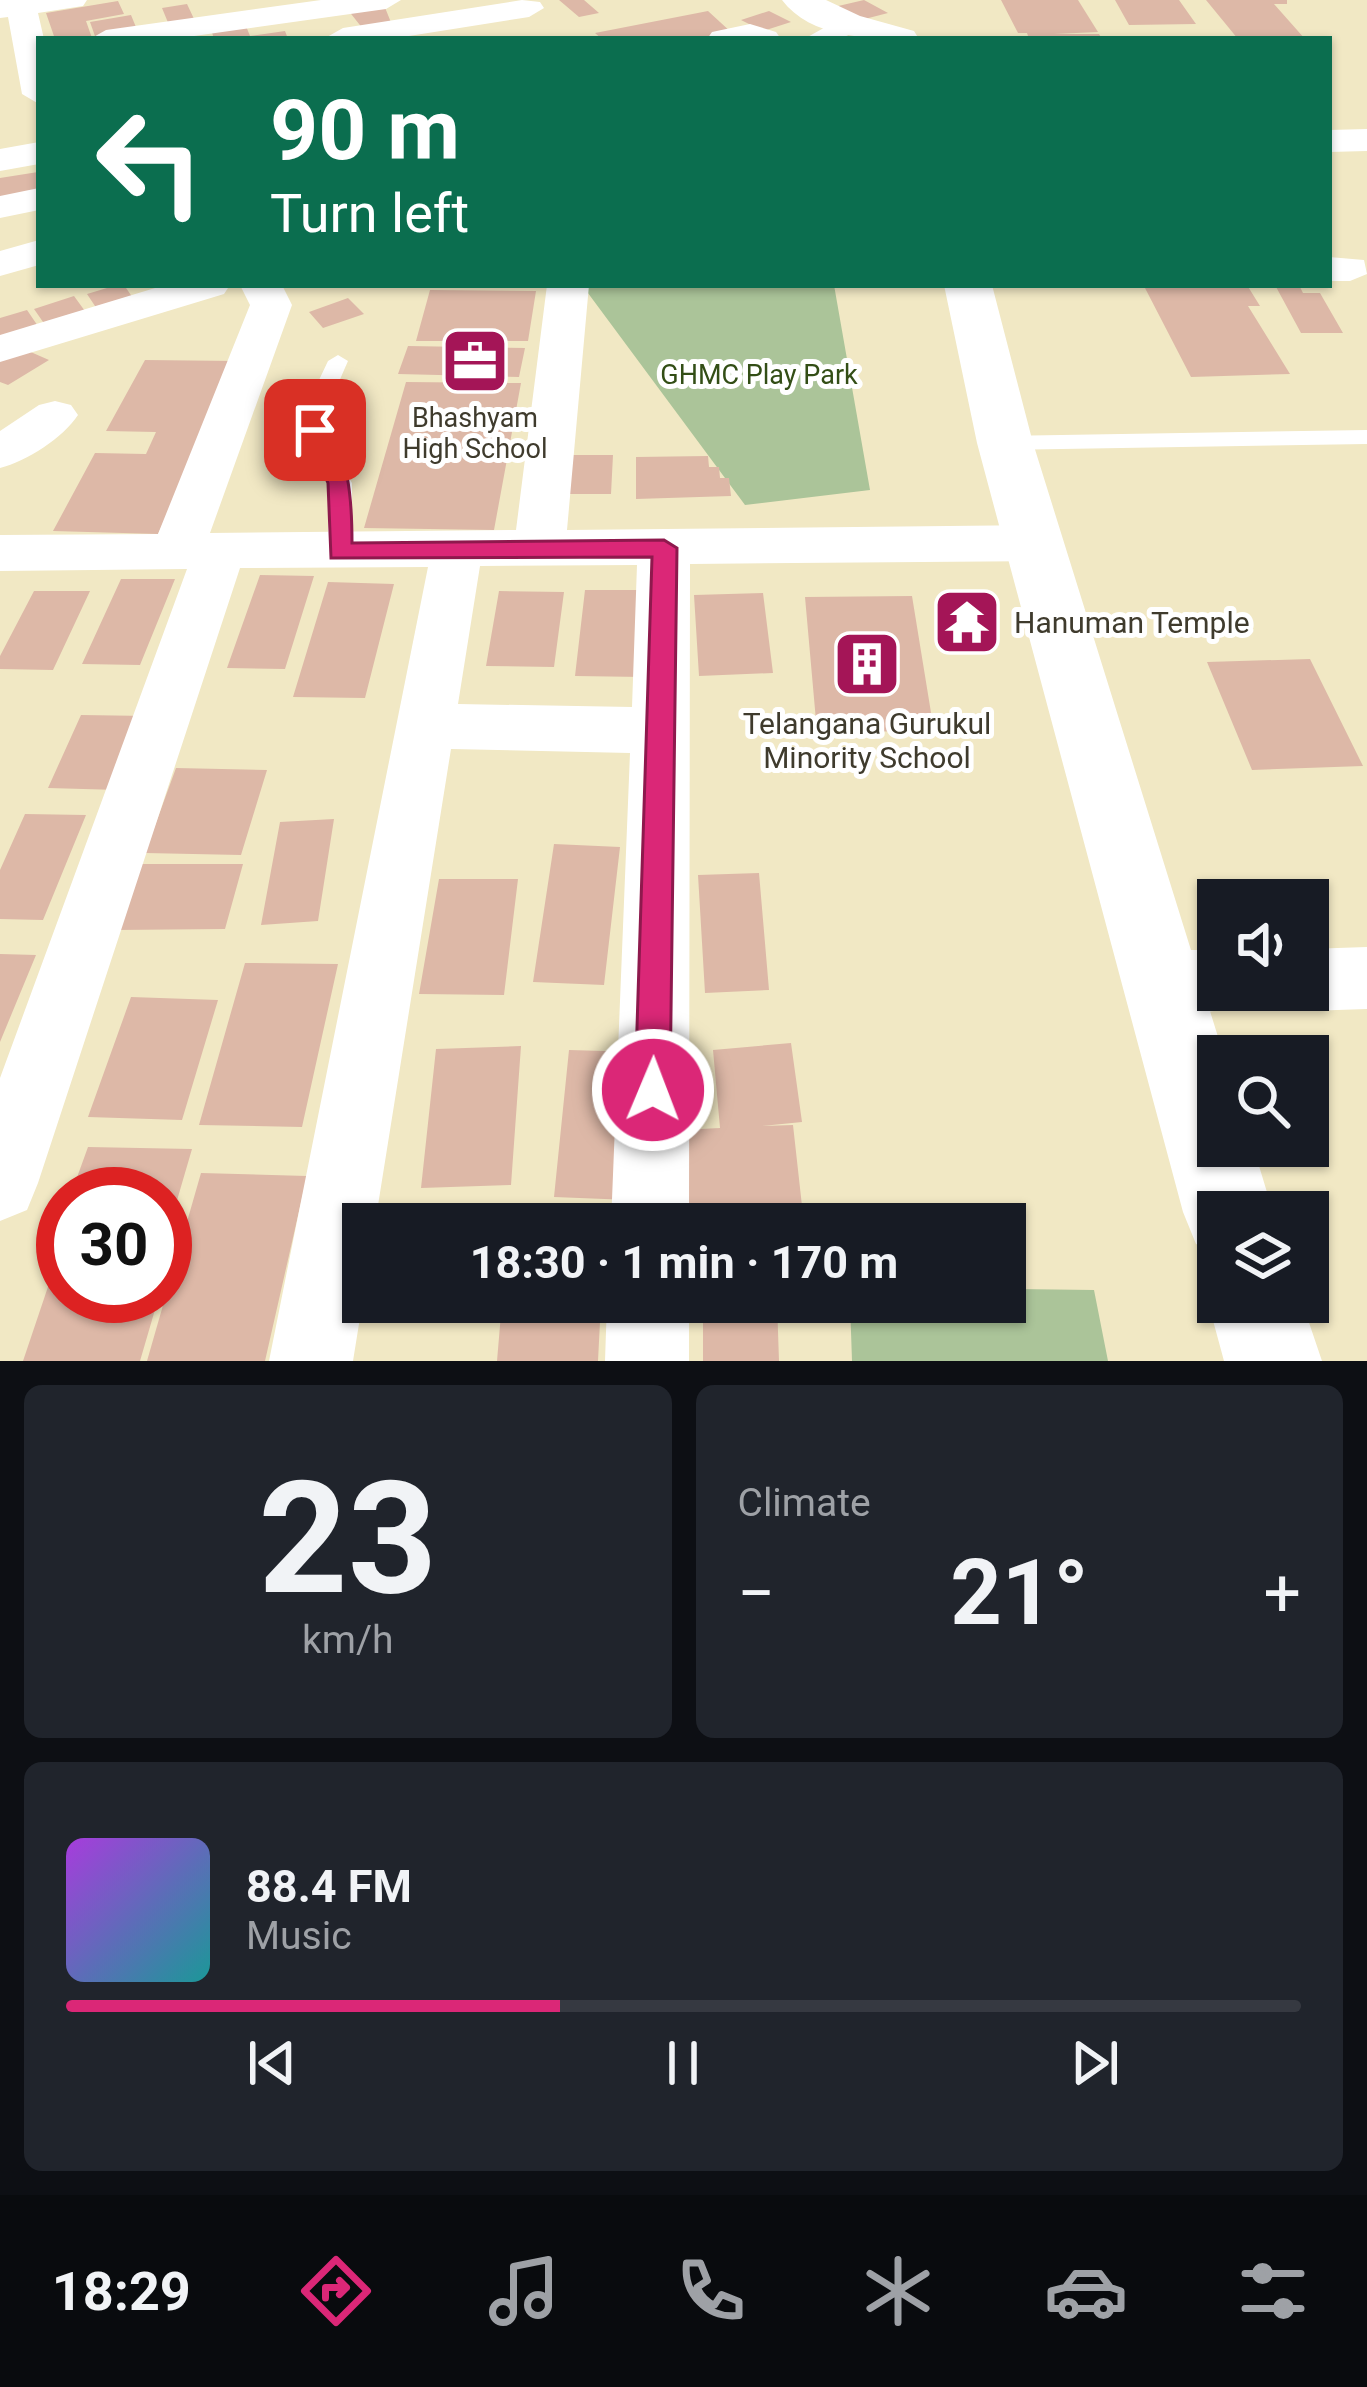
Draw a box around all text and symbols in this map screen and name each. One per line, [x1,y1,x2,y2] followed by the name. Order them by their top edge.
[270,81,460,180] text: 90 m
[72,84,228,240] icon: left
[270,182,469,245] text: Turn left
[440,326,510,396] office icon: Bhashyam High School
[660,359,858,391] park label: GHMC Play Park
[264,379,366,481] pin
[282,397,348,463] icon: arrive
[403,402,547,465] place label: Bhashyam High School
[932,587,1002,657] temple icon: Hanuman Temple
[1014,605,1250,640] place label: Hanuman Temple
[832,629,902,699] building icon: Telangana Gurukul Minority School
[743,706,991,775] place label: Telangana Gurukul Minority School
[1197,879,1329,1323] map controls
[1197,879,1329,1011] button: sound
[590,1027,716,1153] position arrow
[1197,1035,1329,1167] button: search
[36,1167,192,1323] speed limit sign: 30
[1197,1191,1329,1323] button: layers
[470,1236,898,1289] text: 18:30 · 1 min · 170 m
[258,1447,437,1630] text: 23
[738,1480,871,1526] text: Climate
[950,1541,1089,1646] text: 21°
[738,1555,775,1632] text: −
[1264,1555,1301,1632] text: +
[302,1617,394,1663] text: km/h
[246,1860,412,1913] text: 88.4 FM
[246,1913,352,1959] text: Music
[239,2030,305,2096] icon: previous
[650,2030,716,2096] icon: pause
[1062,2030,1128,2096] icon: next
[294,2249,378,2333] icon: directions
[482,2249,566,2333] icon: music
[669,2249,753,2333] icon: phone
[856,2249,940,2333] icon: climate
[1044,2249,1128,2333] icon: car
[1231,2249,1315,2333] icon: filters
[52,2260,191,2323] text: 18:29

